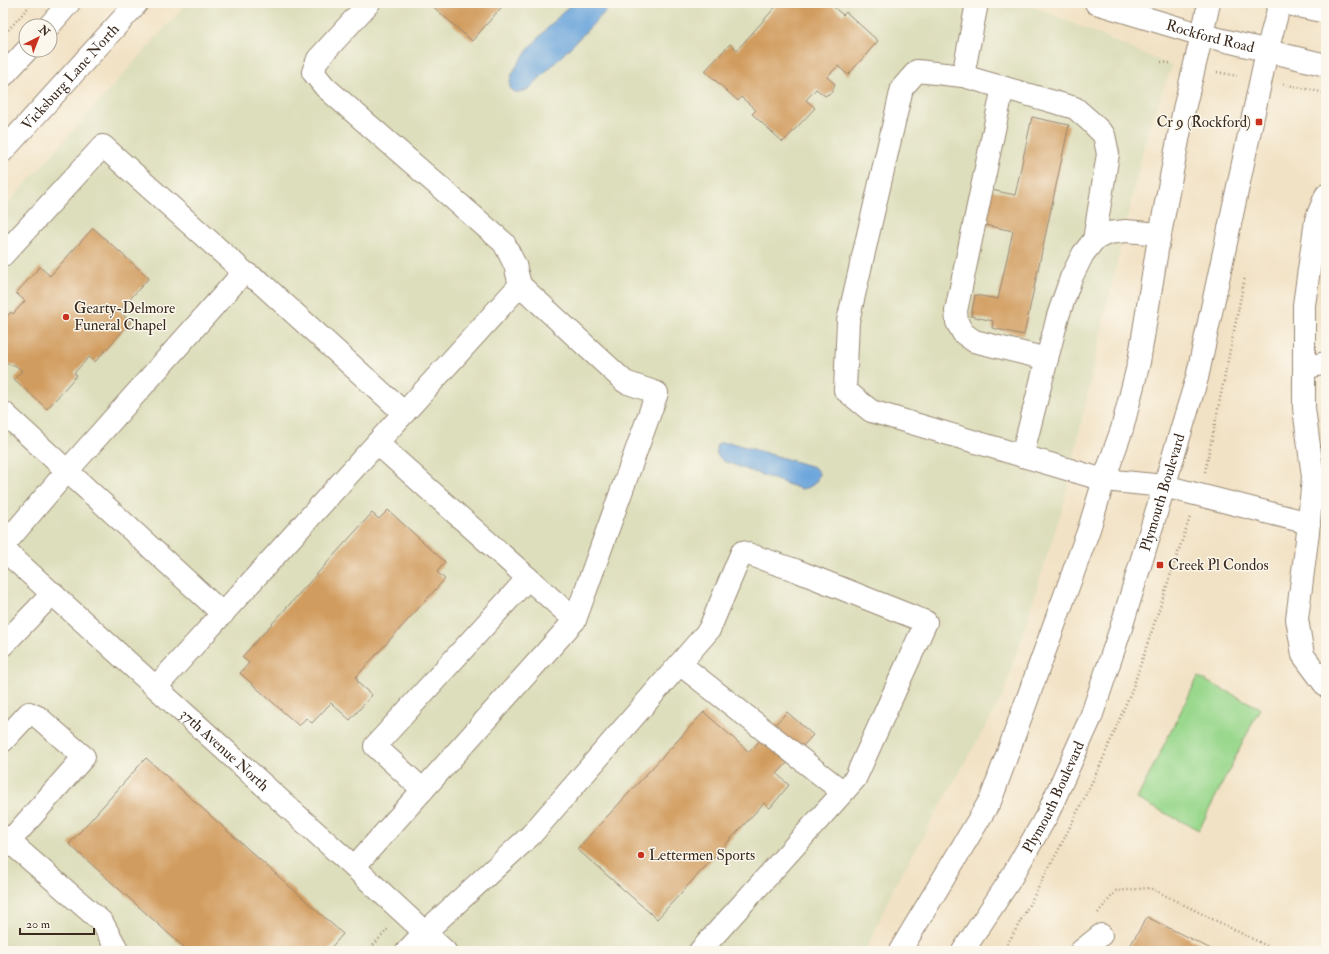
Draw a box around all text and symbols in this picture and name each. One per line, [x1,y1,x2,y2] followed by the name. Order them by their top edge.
[1164,16,1257,57] street label: Rockford Road
[18,18,58,58] north arrow
[18,20,122,134] street label: Vicksburg Lane North
[1157,113,1251,132] place label: Cr 9 (Rockford)
[1254,117,1264,127] marker: Cr 9 (Rockford)
[74,299,175,336] place label: Gearty-Delmore Funeral Chapel
[61,312,71,322] marker: Gearty-Delmore Funeral Chapel
[1136,431,1190,554] street label: Plymouth Boulevard
[1168,556,1269,575] place label: Creek Pl Condos
[1155,560,1165,570] marker: Creek Pl Condos
[176,705,273,795] street label: 37th Avenue North
[1018,738,1089,856] street label: Plymouth Boulevard
[649,846,755,866] place label: Lettermen Sports
[636,850,646,860] marker: Lettermen Sports
[20,910,94,936] scale bar
[26,917,51,932] text: 20 m

